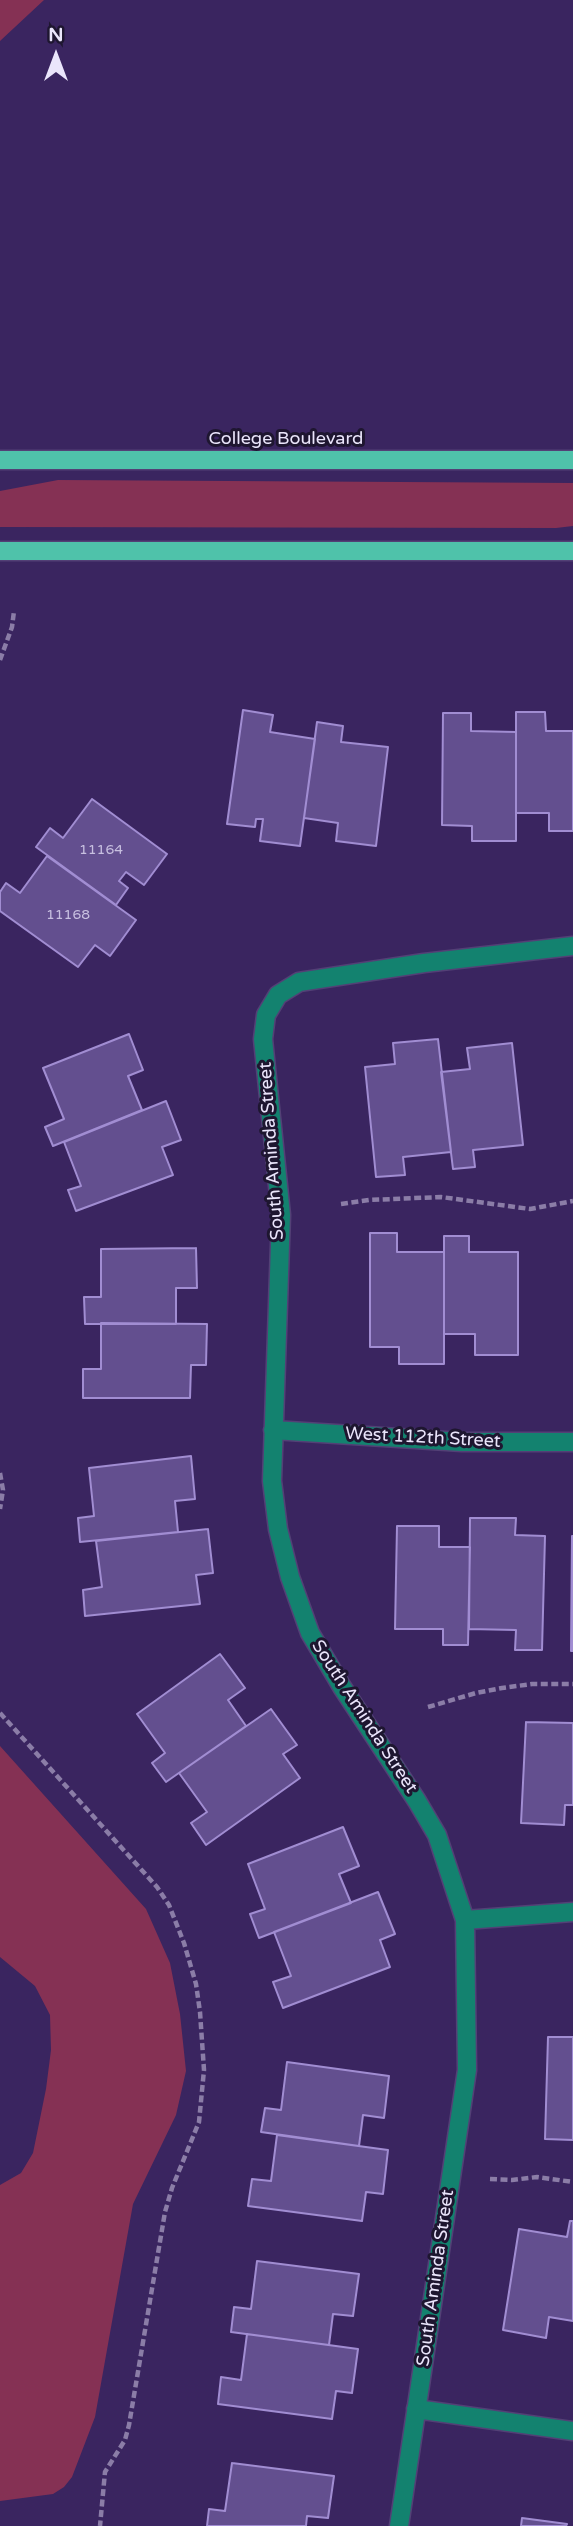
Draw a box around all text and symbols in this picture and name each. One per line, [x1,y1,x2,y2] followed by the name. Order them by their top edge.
[21,21,91,91] north arrow
[48,24,64,46] text: N
[209,428,363,450] street label: College Boulevard
[79,842,123,858] house number: 11164
[46,907,90,923] house number: 11168
[255,1061,289,1241] street label: South Aminda Street
[345,1423,501,1453] street label: West 112th Street
[306,1636,422,1798] street label: South Aminda Street
[413,2188,459,2368] street label: South Aminda Street

